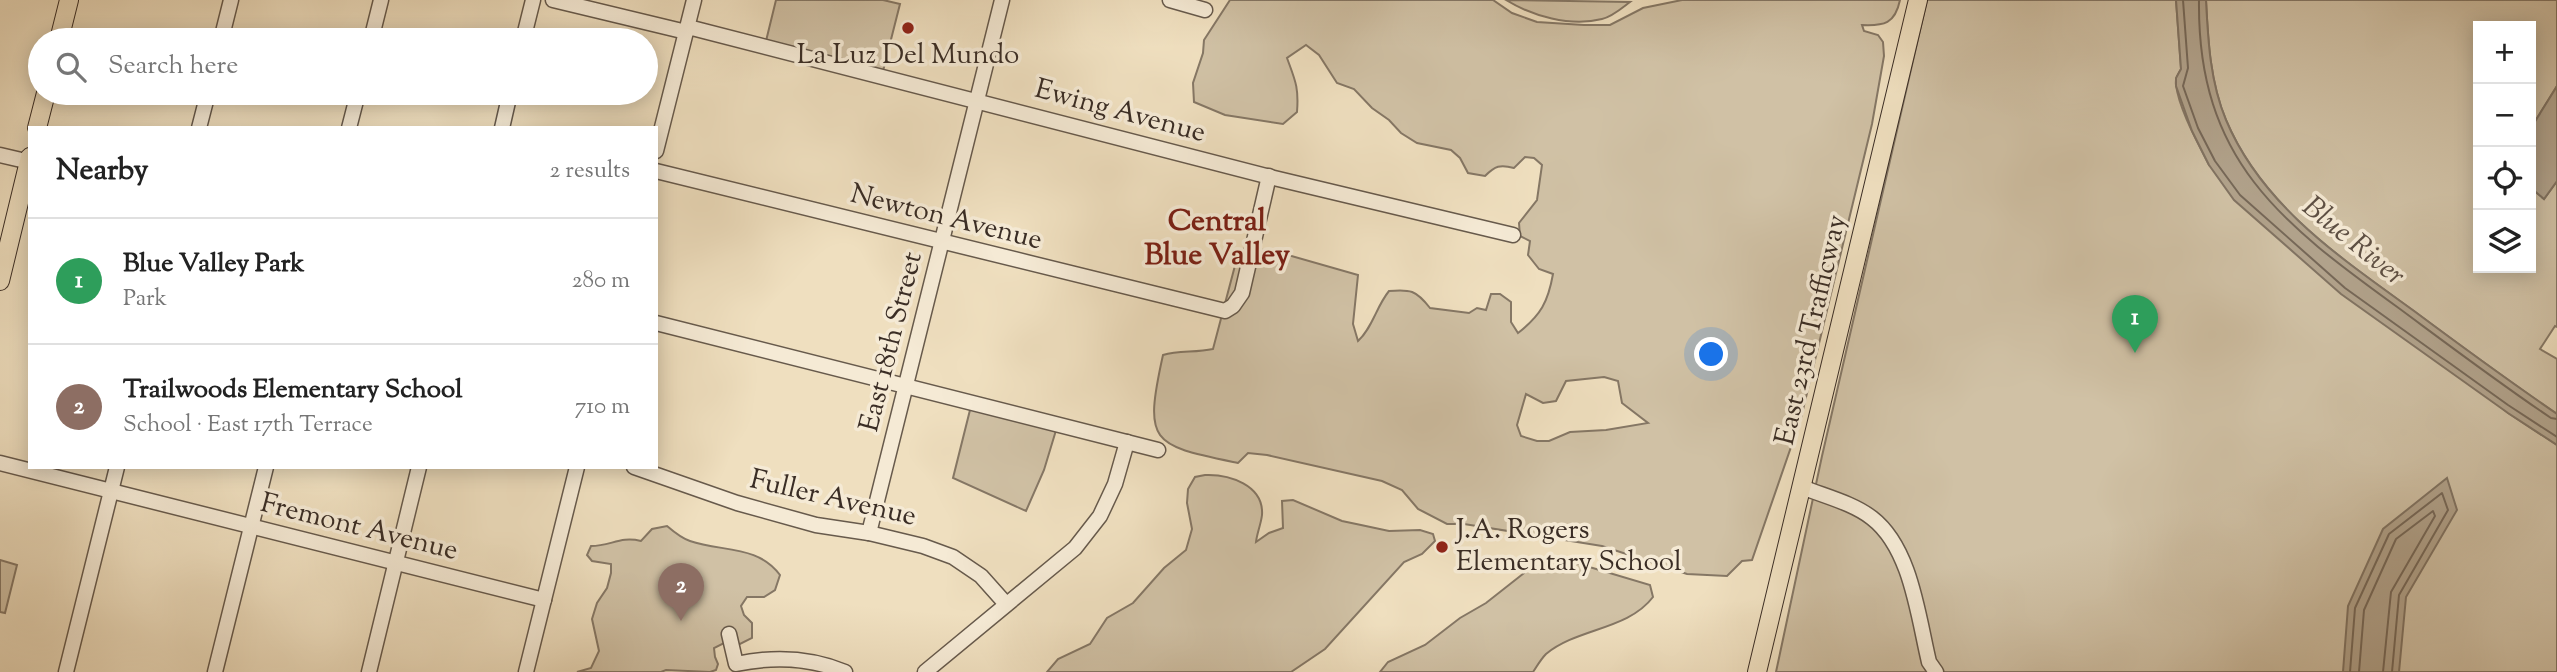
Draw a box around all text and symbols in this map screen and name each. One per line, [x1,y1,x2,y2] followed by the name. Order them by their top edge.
[900,20,916,36] marker: La Luz Del Mundo
[2473,21,2536,273] map controls
[2473,21,2536,84] button: +
[28,28,658,105] search box
[797,36,1019,76] place label: La Luz Del Mundo
[52,48,90,86] icon: search
[108,48,238,85] text: Search here
[1030,70,1210,154] street label: Ewing Avenue
[2473,84,2536,147] button: −
[2473,147,2536,210] button: locate
[56,150,148,193] text: Nearby
[550,155,630,188] text: 2 results
[846,175,1046,261] street label: Newton Avenue
[2292,187,2414,297] water label: Blue River
[1144,201,1290,278] district label: Central Blue Valley
[2473,210,2536,273] button: layers
[1766,211,1858,449] street label: East 23rd Trafficway
[123,246,304,283] text: Blue Valley Park
[850,247,934,436] street label: East 18th Street
[75,265,83,298] text: 1
[572,265,630,298] text: 280 m
[123,283,167,316] text: Park
[2112,295,2158,353] pin: 1
[1694,337,1728,371] your location
[123,372,462,409] text: Trailwoods Elementary School
[74,391,84,424] text: 2
[575,391,630,424] text: 710 m
[123,409,373,442] text: School · East 17th Terrace
[746,460,920,538] street label: Fuller Avenue
[256,484,462,572] street label: Fremont Avenue
[1454,511,1682,583] place label: J.A. Rogers Elementary School
[1434,539,1450,555] marker: J.A. Rogers Elementary School
[658,563,704,621] pin: 2

